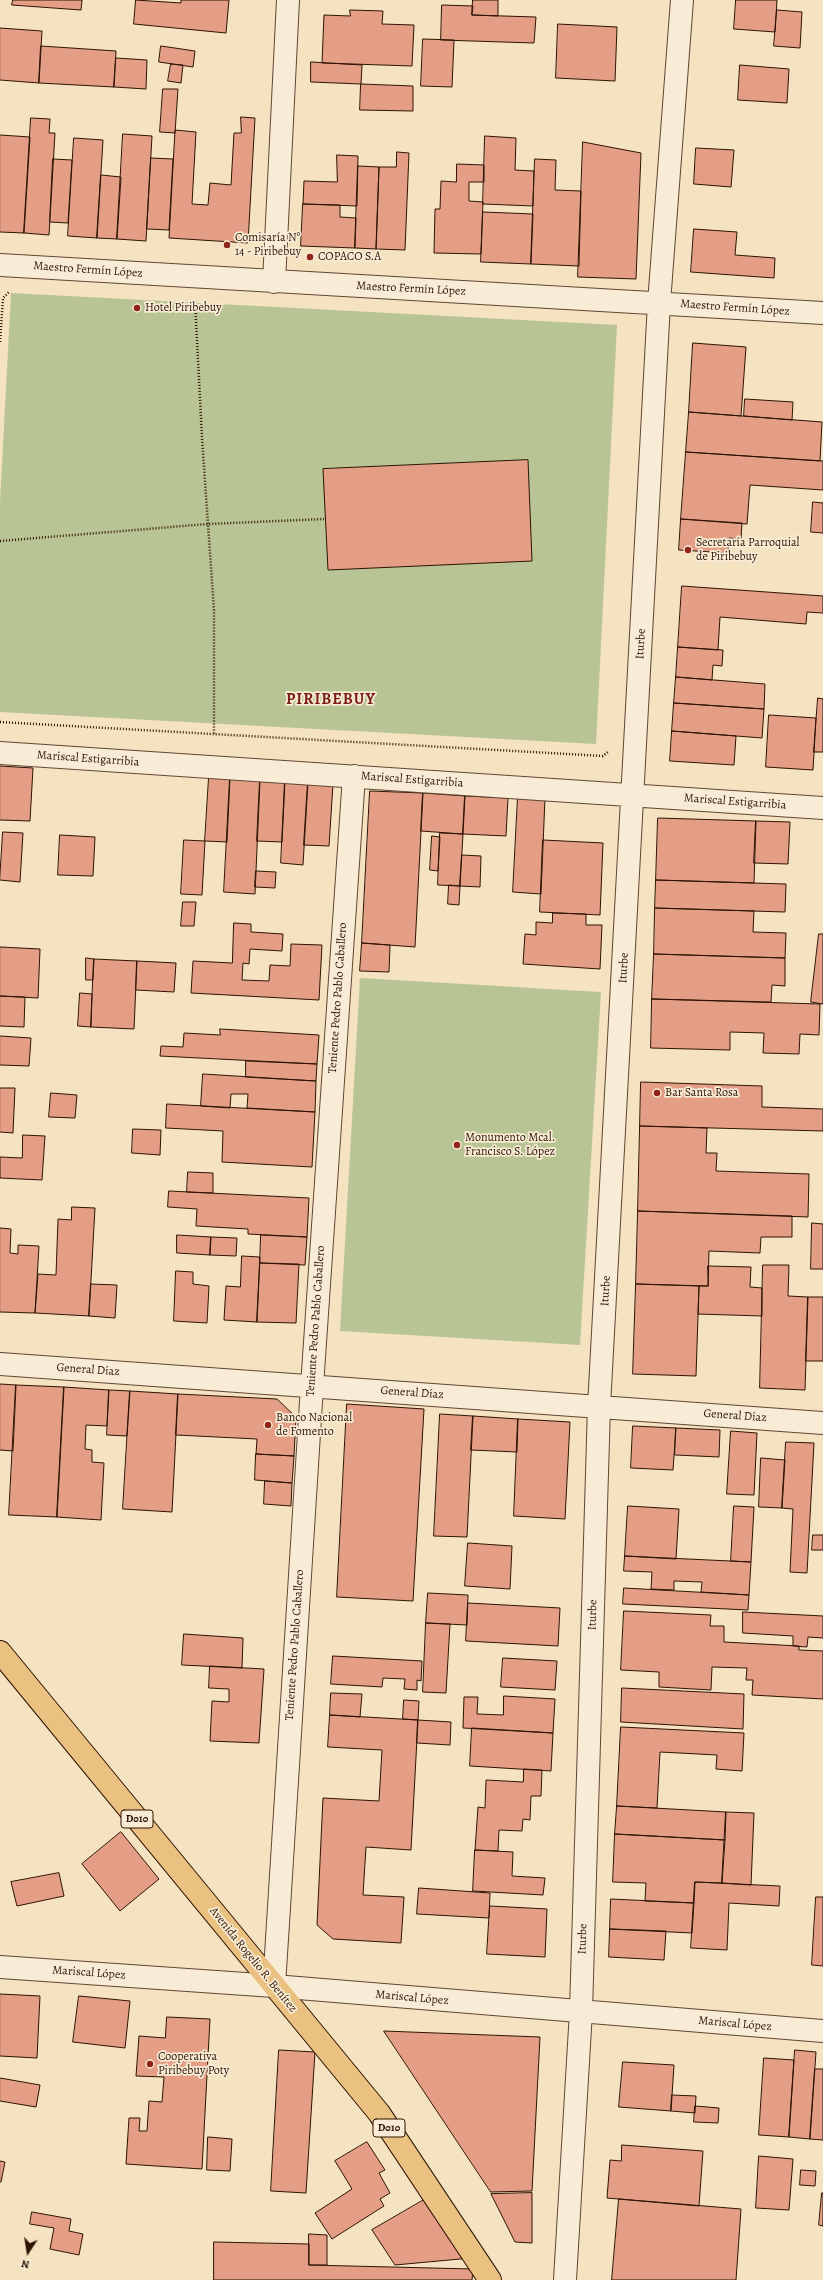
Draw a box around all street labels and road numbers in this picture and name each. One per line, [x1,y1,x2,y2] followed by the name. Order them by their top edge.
[33,259,143,281] street label: Maestro Fermín López
[356,279,466,299] street label: Maestro Fermín López
[680,297,790,319] street label: Maestro Fermín López
[633,628,649,660] street label: Iturbe
[36,748,140,770] street label: Mariscal Estigarribia
[360,769,464,791] street label: Mariscal Estigarribia
[683,791,787,813] street label: Mariscal Estigarribia
[326,922,350,1074] street label: Teniente Pedro Pablo Caballero
[616,952,632,984] street label: Iturbe
[304,1245,328,1397] street label: Teniente Pedro Pablo Caballero
[598,1275,614,1307] street label: Iturbe
[56,1361,120,1379] street label: General Díaz
[380,1384,444,1402] street label: General Díaz
[703,1407,767,1425] street label: General Díaz
[283,1569,307,1721] street label: Teniente Pedro Pablo Caballero
[585,1599,601,1631] street label: Iturbe
[121,1810,153,1828] road number: D010
[206,1904,300,2016] street label: Avenida Rogelio R. Benítez
[575,1923,591,1955] street label: Iturbe
[52,1963,126,1983] street label: Mariscal López
[375,1988,449,2008] street label: Mariscal López
[698,2014,772,2034] street label: Mariscal López
[373,2119,405,2137] road number: D010

